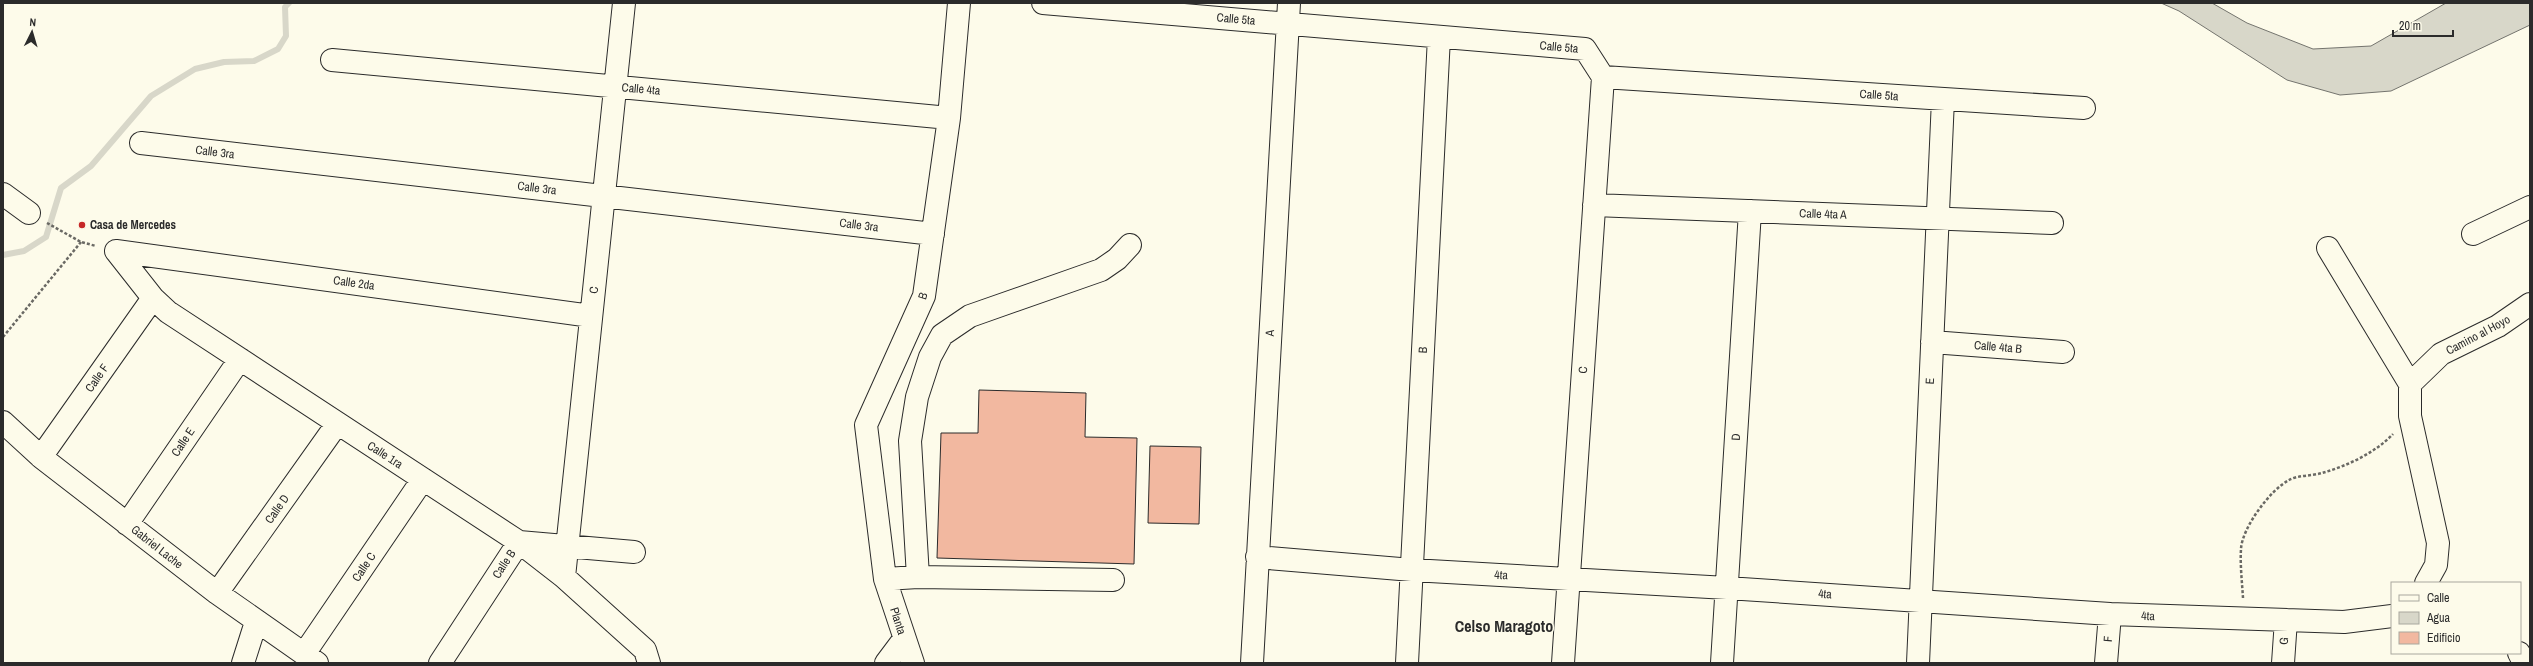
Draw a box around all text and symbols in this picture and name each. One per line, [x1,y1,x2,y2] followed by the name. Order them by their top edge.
[1216,9,1257,29] street label: Calle 5ta
[12,12,52,52] north arrow
[2393,12,2453,38] scale bar
[29,15,37,29] text: N
[2399,18,2421,34] text: 20 m
[1539,37,1580,57] street label: Calle 5ta
[621,79,662,99] street label: Calle 4ta
[1859,86,1899,104] street label: Calle 5ta
[194,142,236,162] street label: Calle 3ra
[516,178,558,198] street label: Calle 3ra
[1799,205,1847,223] street label: Calle 4ta A
[838,215,880,235] street label: Calle 3ra
[90,217,176,233] place label: Casa de Mercedes
[77,220,87,230] marker: Casa de Mercedes
[332,272,376,294] street label: Calle 2da
[586,286,602,294] street label: C
[914,290,932,301] street label: B
[2443,311,2513,359] street label: Camino al Hoyo
[1262,329,1278,338] street label: A
[1973,337,2023,357] street label: Calle 4ta B
[1415,346,1431,354] street label: B
[82,361,112,395] street label: Calle F
[1575,366,1591,374] street label: C
[1922,377,1938,385] street label: E
[167,424,199,460] street label: Calle E
[1728,433,1744,441] street label: D
[364,438,406,473] street label: Calle 1ra
[261,491,293,527] street label: Calle D
[128,522,186,572] street label: Gabriel Lache
[489,546,520,582] street label: Calle B
[348,549,380,585] street label: Calle C
[1494,567,1509,583] street label: 4ta
[2391,582,2521,654] legend
[1818,586,1833,602] street label: 4ta
[2427,590,2449,606] text: Calle
[886,605,910,637] street label: Planta
[2141,608,2156,624] street label: 4ta
[2426,610,2451,626] text: Agua
[1455,615,1553,637] district label: Celso Maragoto
[2427,630,2460,646] text: Edificio
[2100,635,2116,643] street label: F
[2276,637,2292,645] street label: G

